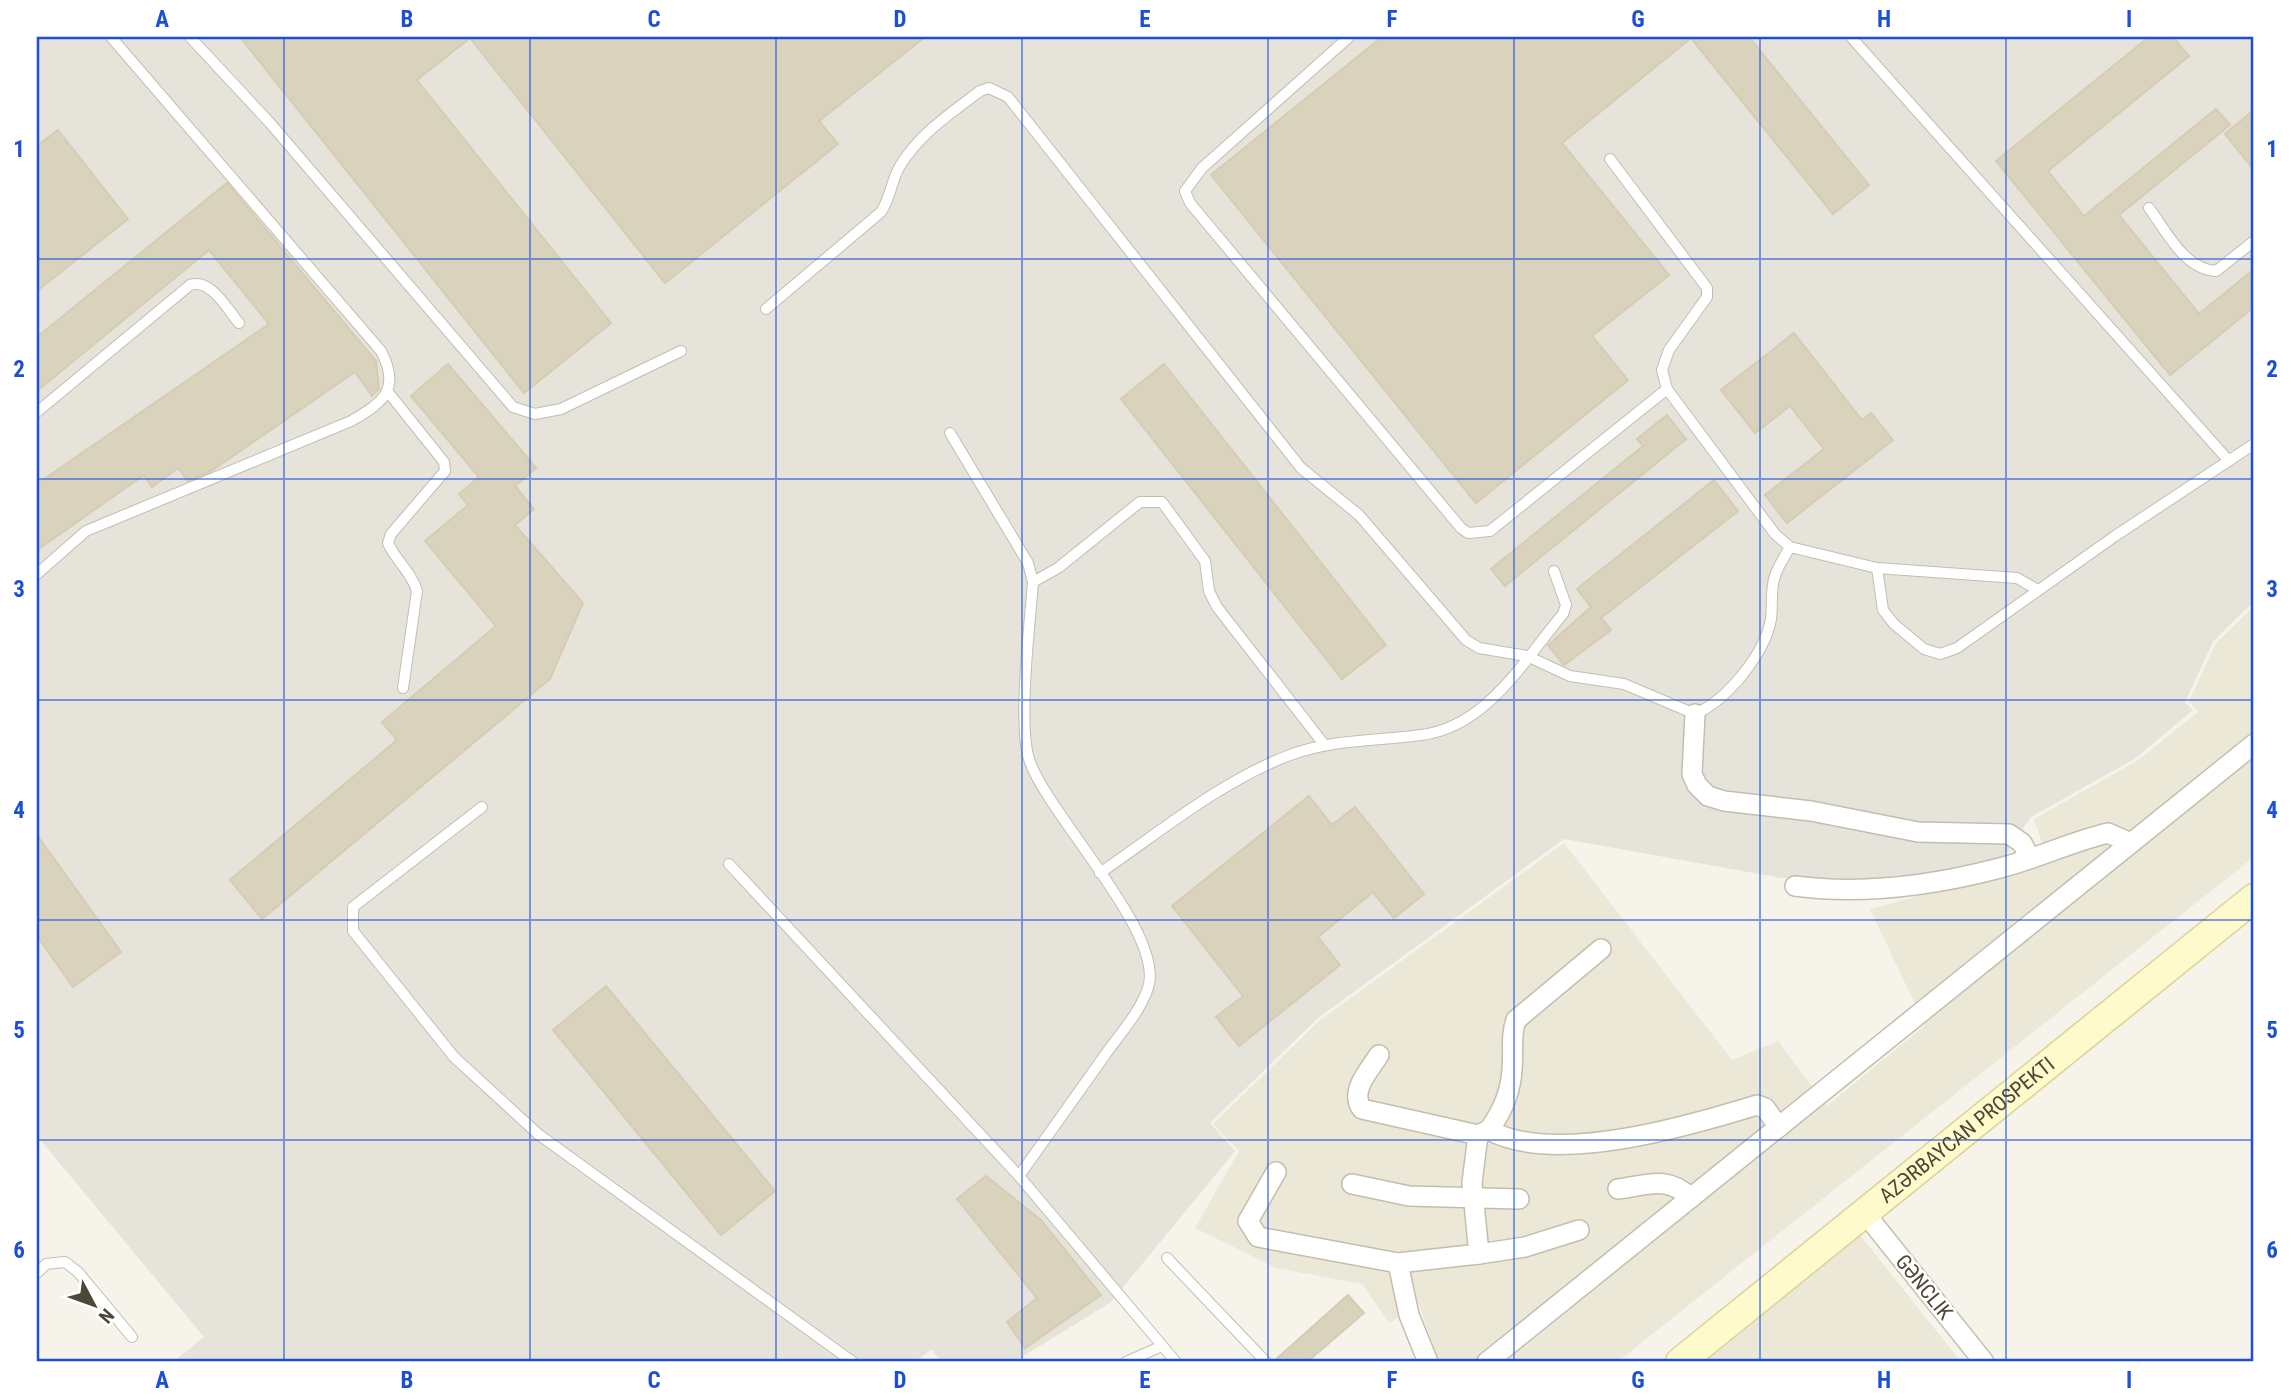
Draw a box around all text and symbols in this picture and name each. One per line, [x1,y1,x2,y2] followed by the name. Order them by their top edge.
[155,6,169,33] text: A
[401,6,413,33] text: B
[647,6,661,33] text: C
[894,6,907,33] text: D
[1139,6,1151,33] text: E
[1387,6,1398,33] text: F
[1631,6,1645,33] text: G
[1877,6,1891,33] text: H
[2126,6,2132,33] text: I
[13,136,25,163] text: 1
[2266,136,2278,163] text: 1
[13,356,25,383] text: 2
[2266,356,2278,383] text: 2
[13,576,25,603] text: 3
[2266,576,2278,603] text: 3
[13,797,25,824] text: 4
[2266,797,2278,824] text: 4
[13,1017,25,1044] text: 5
[2266,1017,2278,1044] text: 5
[1875,1052,2059,1208] street label: AZƏRBAYCAN PROSPEKTI
[13,1237,25,1264] text: 6
[2266,1237,2278,1264] text: 6
[1891,1250,1958,1325] street label: GƏNCLIK
[60,1270,130,1340] north arrow
[94,1304,119,1328] text: N
[155,1367,169,1394] text: A
[401,1367,413,1394] text: B
[647,1367,661,1394] text: C
[894,1367,907,1394] text: D
[1139,1367,1151,1394] text: E
[1387,1367,1398,1394] text: F
[1631,1367,1645,1394] text: G
[1877,1367,1891,1394] text: H
[2126,1367,2132,1394] text: I

